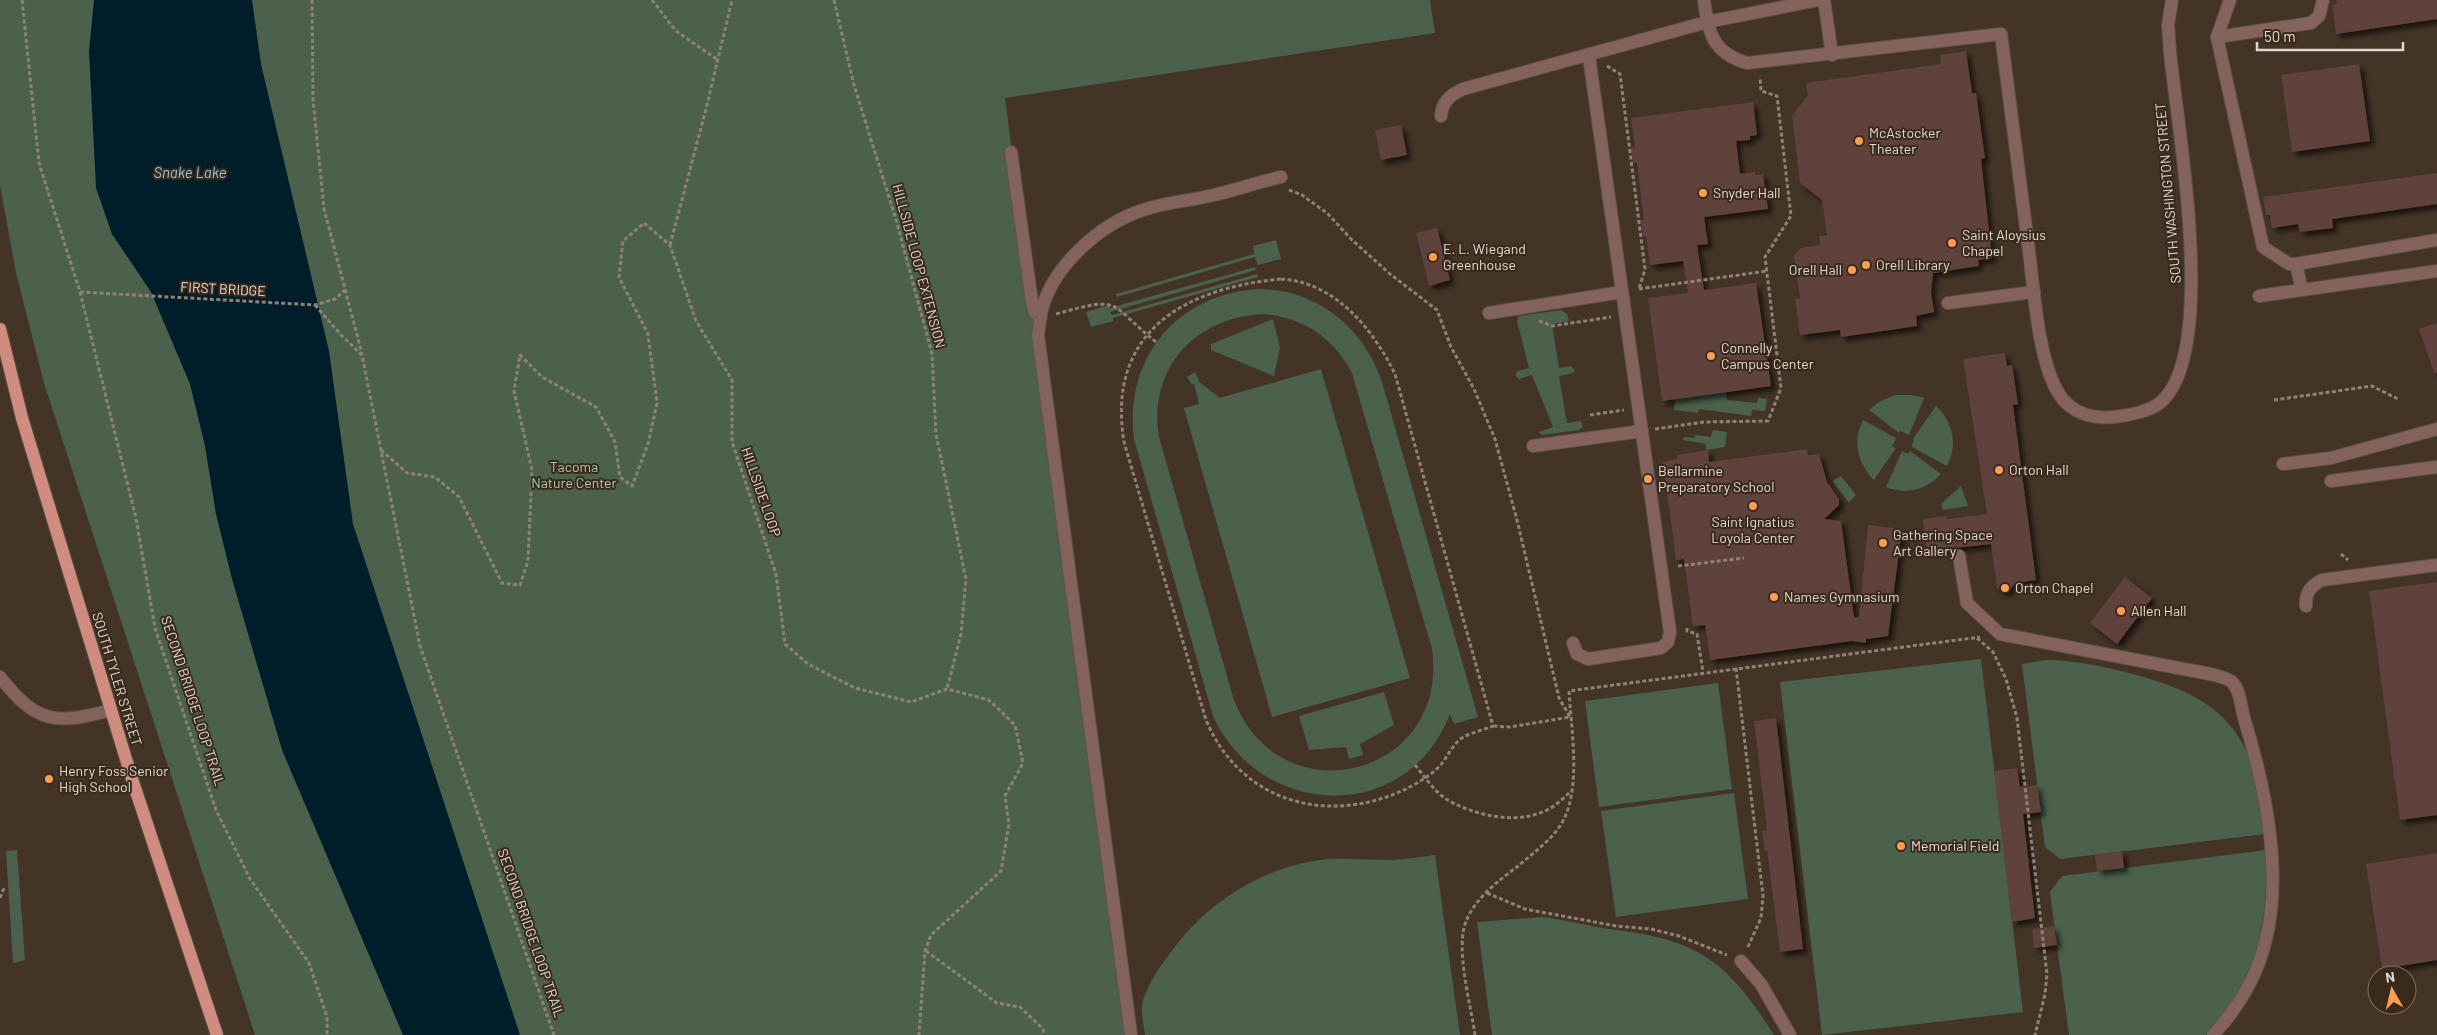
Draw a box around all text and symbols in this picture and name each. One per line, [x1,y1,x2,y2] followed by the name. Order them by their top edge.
[2257,20,2403,52] scale bar
[2264,27,2296,45] text: 50 m
[2151,102,2184,284] street label: SOUTH WASHINGTON STREET
[1869,124,1941,157] place label: McAstocker Theater
[1853,135,1865,147] marker: McAstocker Theater
[154,163,227,181] water label: Snake Lake
[889,182,950,350] street label: HILLSIDE LOOP EXTENSION
[1713,184,1781,201] place label: Snyder Hall
[1697,187,1709,199] marker: Snyder Hall
[1962,226,2046,259] place label: Saint Aloysius Chapel
[1946,237,1958,249] marker: Saint Aloysius Chapel
[1443,240,1526,273] place label: E. L. Wiegand Greenhouse
[1427,251,1439,263] marker: E. L. Wiegand Greenhouse
[1876,256,1950,273] place label: Orell Library
[1860,259,1872,271] marker: Orell Library
[1789,261,1842,278] place label: Orell Hall
[1846,264,1858,276] marker: Orell Hall
[180,278,266,299] street label: FIRST BRIDGE
[1721,339,1814,372] place label: Connelly Campus Center
[1705,350,1717,362] marker: Connelly Campus Center
[738,445,785,539] street label: HILLSIDE LOOP
[531,458,617,491] park label: Tacoma Nature Center
[2009,461,2069,478] place label: Orton Hall
[1658,462,1774,495] place label: Bellarmine Preparatory School
[1993,464,2005,476] marker: Orton Hall
[1642,473,1654,485] marker: Bellarmine Preparatory School
[1747,500,1759,512] marker: Saint Ignatius Loyola Center
[1711,513,1795,546] place label: Saint Ignatius Loyola Center
[1893,526,1993,559] place label: Gathering Space Art Gallery
[1877,537,1889,549] marker: Gathering Space Art Gallery
[2015,579,2093,596] place label: Orton Chapel
[1999,582,2011,594] marker: Orton Chapel
[1784,588,1900,605] place label: Names Gymnasium
[1768,591,1780,603] marker: Names Gymnasium
[2131,602,2187,619] place label: Allen Hall
[2115,605,2127,617] marker: Allen Hall
[89,610,146,748] street label: SOUTH TYLER STREET
[158,614,229,788] street label: SECOND BRIDGE LOOP TRAIL
[59,762,168,795] place label: Henry Foss Senior High School
[43,773,55,785] marker: Henry Foss Senior High School
[1911,837,1999,854] place label: Memorial Field
[1895,840,1907,852] marker: Memorial Field
[495,846,568,1020] street label: SECOND BRIDGE LOOP TRAIL
[2367,965,2417,1015] north arrow
[2384,968,2396,986] text: N

